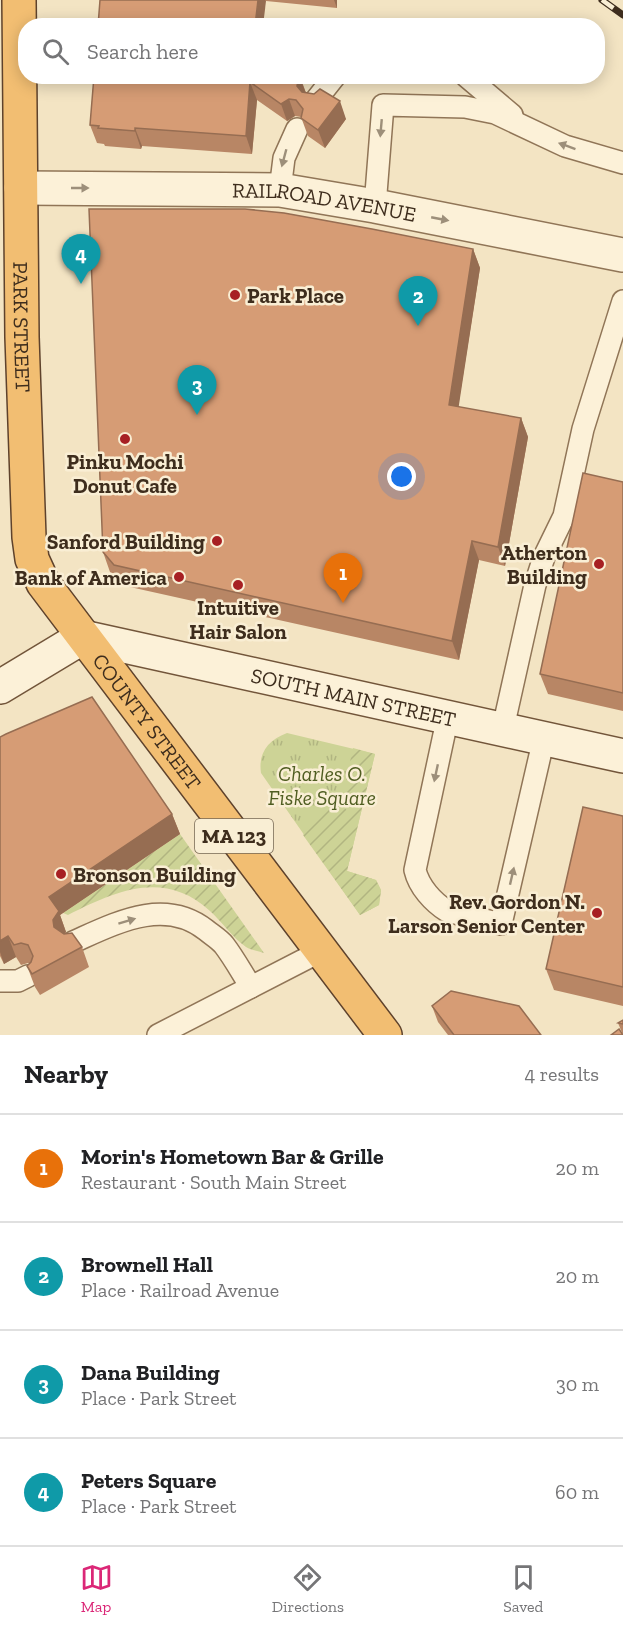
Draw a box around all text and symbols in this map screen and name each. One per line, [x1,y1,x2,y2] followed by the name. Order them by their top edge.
[18,18,605,84] search box
[39,35,72,68] icon: search
[87,38,198,65] text: Search here
[376,119,386,138] one-way arrow
[558,140,576,150] one-way arrow
[279,149,289,167] one-way arrow
[232,177,418,226] street label: RAILROAD AVENUE
[70,183,89,193] one-way arrow
[431,215,450,224] one-way arrow
[62,234,100,284] pin: 4
[9,262,36,393] street label: PARK STREET
[398,276,438,326] pin: 2
[247,283,344,308] place label: Park Place
[228,288,242,302] marker: Park Place
[178,366,216,415] pin: 3
[118,432,132,446] marker: Pinku Mochi Donut Cafe
[67,449,183,498] place label: Pinku Mochi Donut Cafe
[387,462,416,491] your location
[47,529,205,554] place label: Sanford Building
[210,534,224,548] marker: Sanford Building
[501,540,588,589] place label: Atherton Building
[324,554,362,603] pin: 1
[592,557,606,571] marker: Atherton Building
[14,565,167,590] place label: Bank of America
[172,570,186,584] marker: Bank of America
[231,578,245,592] marker: Intuitive Hair Salon
[189,595,287,644] place label: Intuitive Hair Salon
[88,648,207,794] street label: COUNTY STREET
[249,662,458,731] street label: SOUTH MAIN STREET
[268,761,376,810] park label: Charles O. Fiske Square
[431,764,440,783] one-way arrow
[195,819,273,853] road number: MA 123
[73,862,236,887] place label: Bronson Building
[508,866,518,885] one-way arrow
[54,867,68,881] marker: Bronson Building
[388,889,585,938] place label: Rev. Gordon N. Larson Senior Center
[590,906,604,920] marker: Rev. Gordon N. Larson Senior Center
[118,916,136,925] one-way arrow
[24,1058,108,1090] text: Nearby
[524,1062,599,1086] text: 4 results
[81,1143,384,1170] text: Morin's Hometown Bar & Grille
[39,1156,48,1180] text: 1
[555,1156,599,1180] text: 20 m
[81,1170,346,1194] text: Restaurant · South Main Street
[81,1251,213,1278] text: Brownell Hall
[38,1264,49,1288] text: 2
[555,1264,599,1288] text: 20 m
[81,1278,279,1302] text: Place · Railroad Avenue
[81,1359,220,1386] text: Dana Building
[38,1372,49,1396] text: 3
[556,1372,599,1396] text: 30 m
[81,1386,237,1410] text: Place · Park Street
[81,1467,216,1494] text: Peters Square
[38,1480,49,1504] text: 4
[555,1480,599,1504] text: 60 m
[81,1494,237,1518] text: Place · Park Street
[80,1561,113,1616] tab: Map
[272,1561,344,1616] tab: Directions
[503,1561,543,1616] tab: Saved

